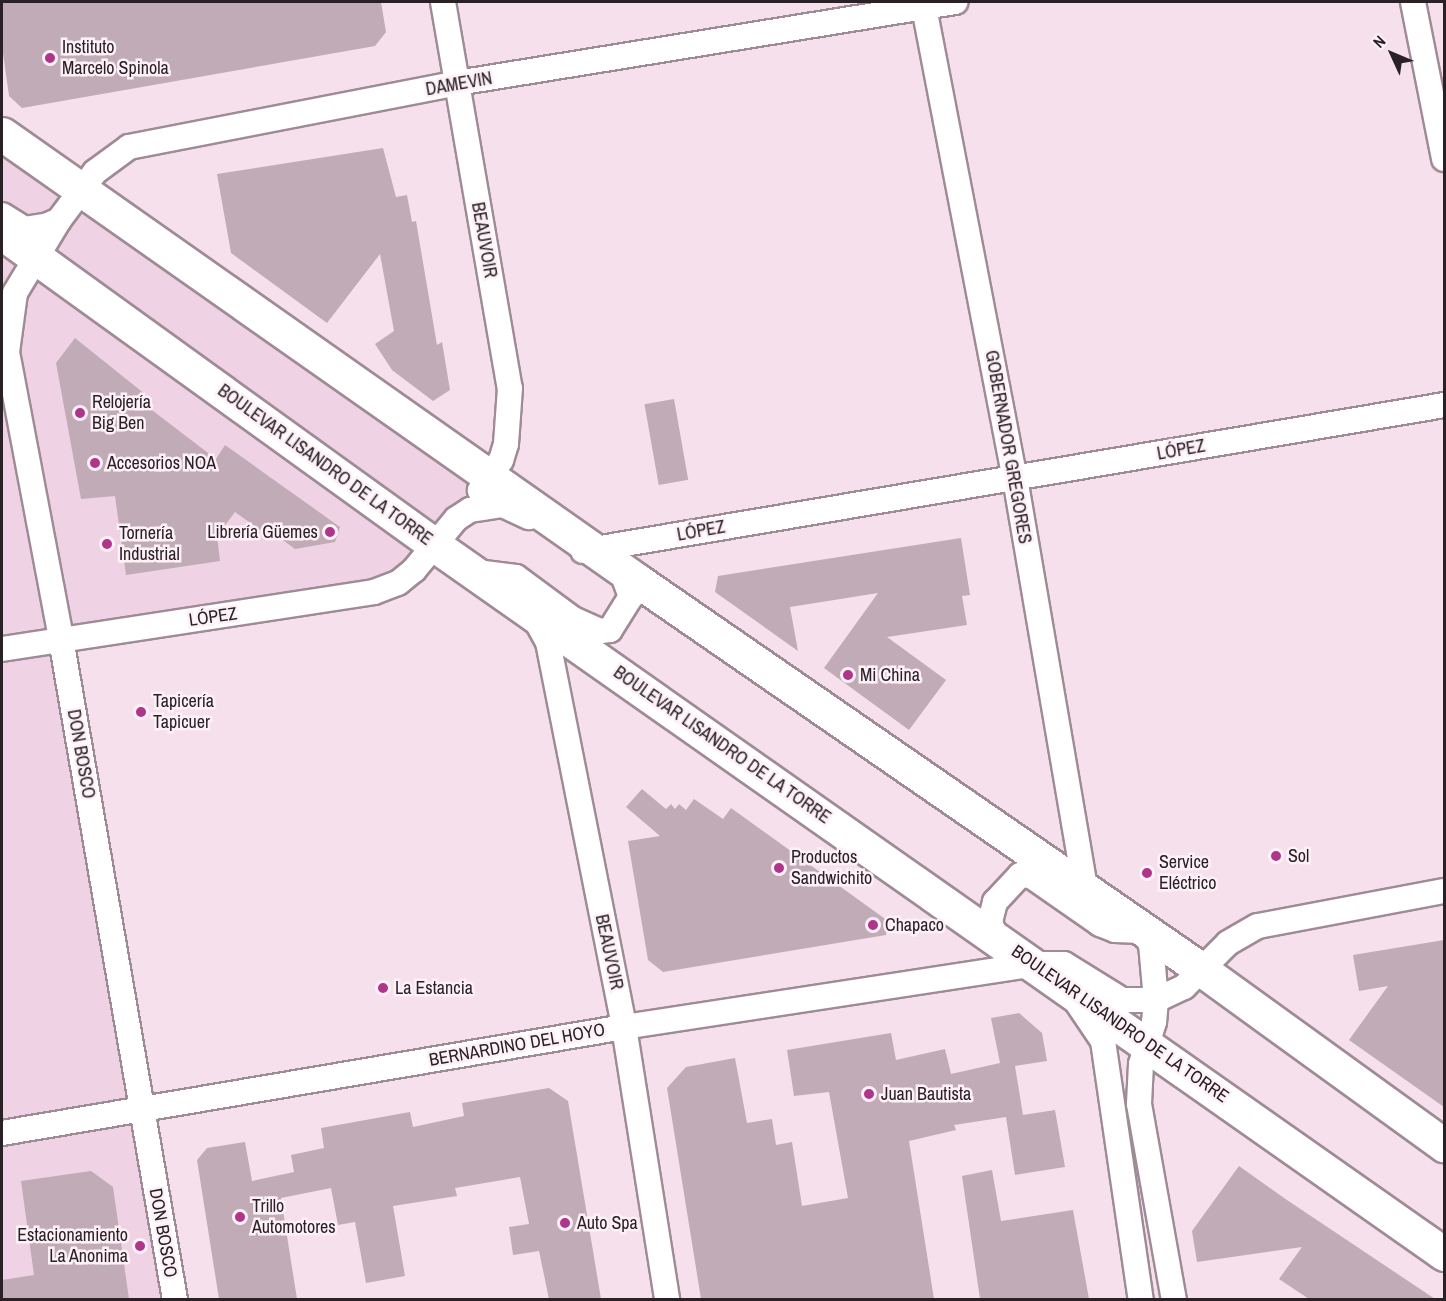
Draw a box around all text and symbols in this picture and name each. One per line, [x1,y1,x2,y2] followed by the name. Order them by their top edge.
[1362,24,1422,84] north arrow
[1368,30,1390,53] text: N
[62,37,169,80] place label: Instituto Marcelo Spinola
[43,51,57,65] marker: Instituto Marcelo Spinola
[424,68,494,100] street label: DAMEVIN
[467,201,501,279] street label: BEAUVOIR
[980,349,1036,545] street label: GOBERNADOR GREGORES
[213,380,437,550] street label: BOULEVAR LISANDRO DE LA TORRE
[92,392,151,434] place label: Relojería Big Ben
[73,406,87,420] marker: Relojería Big Ben
[1155,435,1207,465] street label: LÓPEZ
[107,452,216,474] place label: Accesorios NOA
[88,456,102,470] marker: Accesorios NOA
[675,516,727,546] street label: LÓPEZ
[207,521,318,543] place label: Librería Güemes
[119,523,180,566] place label: Tornería Industrial
[323,525,337,539] marker: Librería Güemes
[100,537,114,551] marker: Tornería Industrial
[188,603,238,631] street label: LÓPEZ
[609,661,835,829] street label: BOULEVAR LISANDRO DE LA TORRE
[860,664,920,686] place label: Mi China
[841,668,855,682] marker: Mi China
[153,691,214,734] place label: Tapicería Tapicuer
[134,705,148,719] marker: Tapicería Tapicuer
[63,708,99,800] street label: DON BOSCO
[1288,845,1309,867] place label: Sol
[791,847,872,890] place label: Productos Sandwichito
[1269,849,1283,863] marker: Sol
[1159,852,1216,894] place label: Service Eléctrico
[772,861,786,875] marker: Productos Sandwichito
[1140,866,1154,880] marker: Service Eléctrico
[591,912,627,992] street label: BEAUVOIR
[885,914,944,936] place label: Chapaco
[866,918,880,932] marker: Chapaco
[1007,940,1233,1108] street label: BOULEVAR LISANDRO DE LA TORRE
[395,977,473,999] place label: La Estancia
[376,981,390,995] marker: La Estancia
[427,1019,607,1071] street label: BERNARDINO DEL HOYO
[881,1083,971,1105] place label: Juan Bautista
[862,1087,876,1101] marker: Juan Bautista
[145,1187,181,1279] street label: DON BOSCO
[252,1196,336,1238] place label: Trillo Automotores
[233,1210,247,1224] marker: Trillo Automotores
[577,1212,638,1234] place label: Auto Spa
[558,1216,572,1230] marker: Auto Spa
[17,1225,128,1268] place label: Estacionamiento La Anonima
[133,1239,147,1253] marker: Estacionamiento La Anonima

